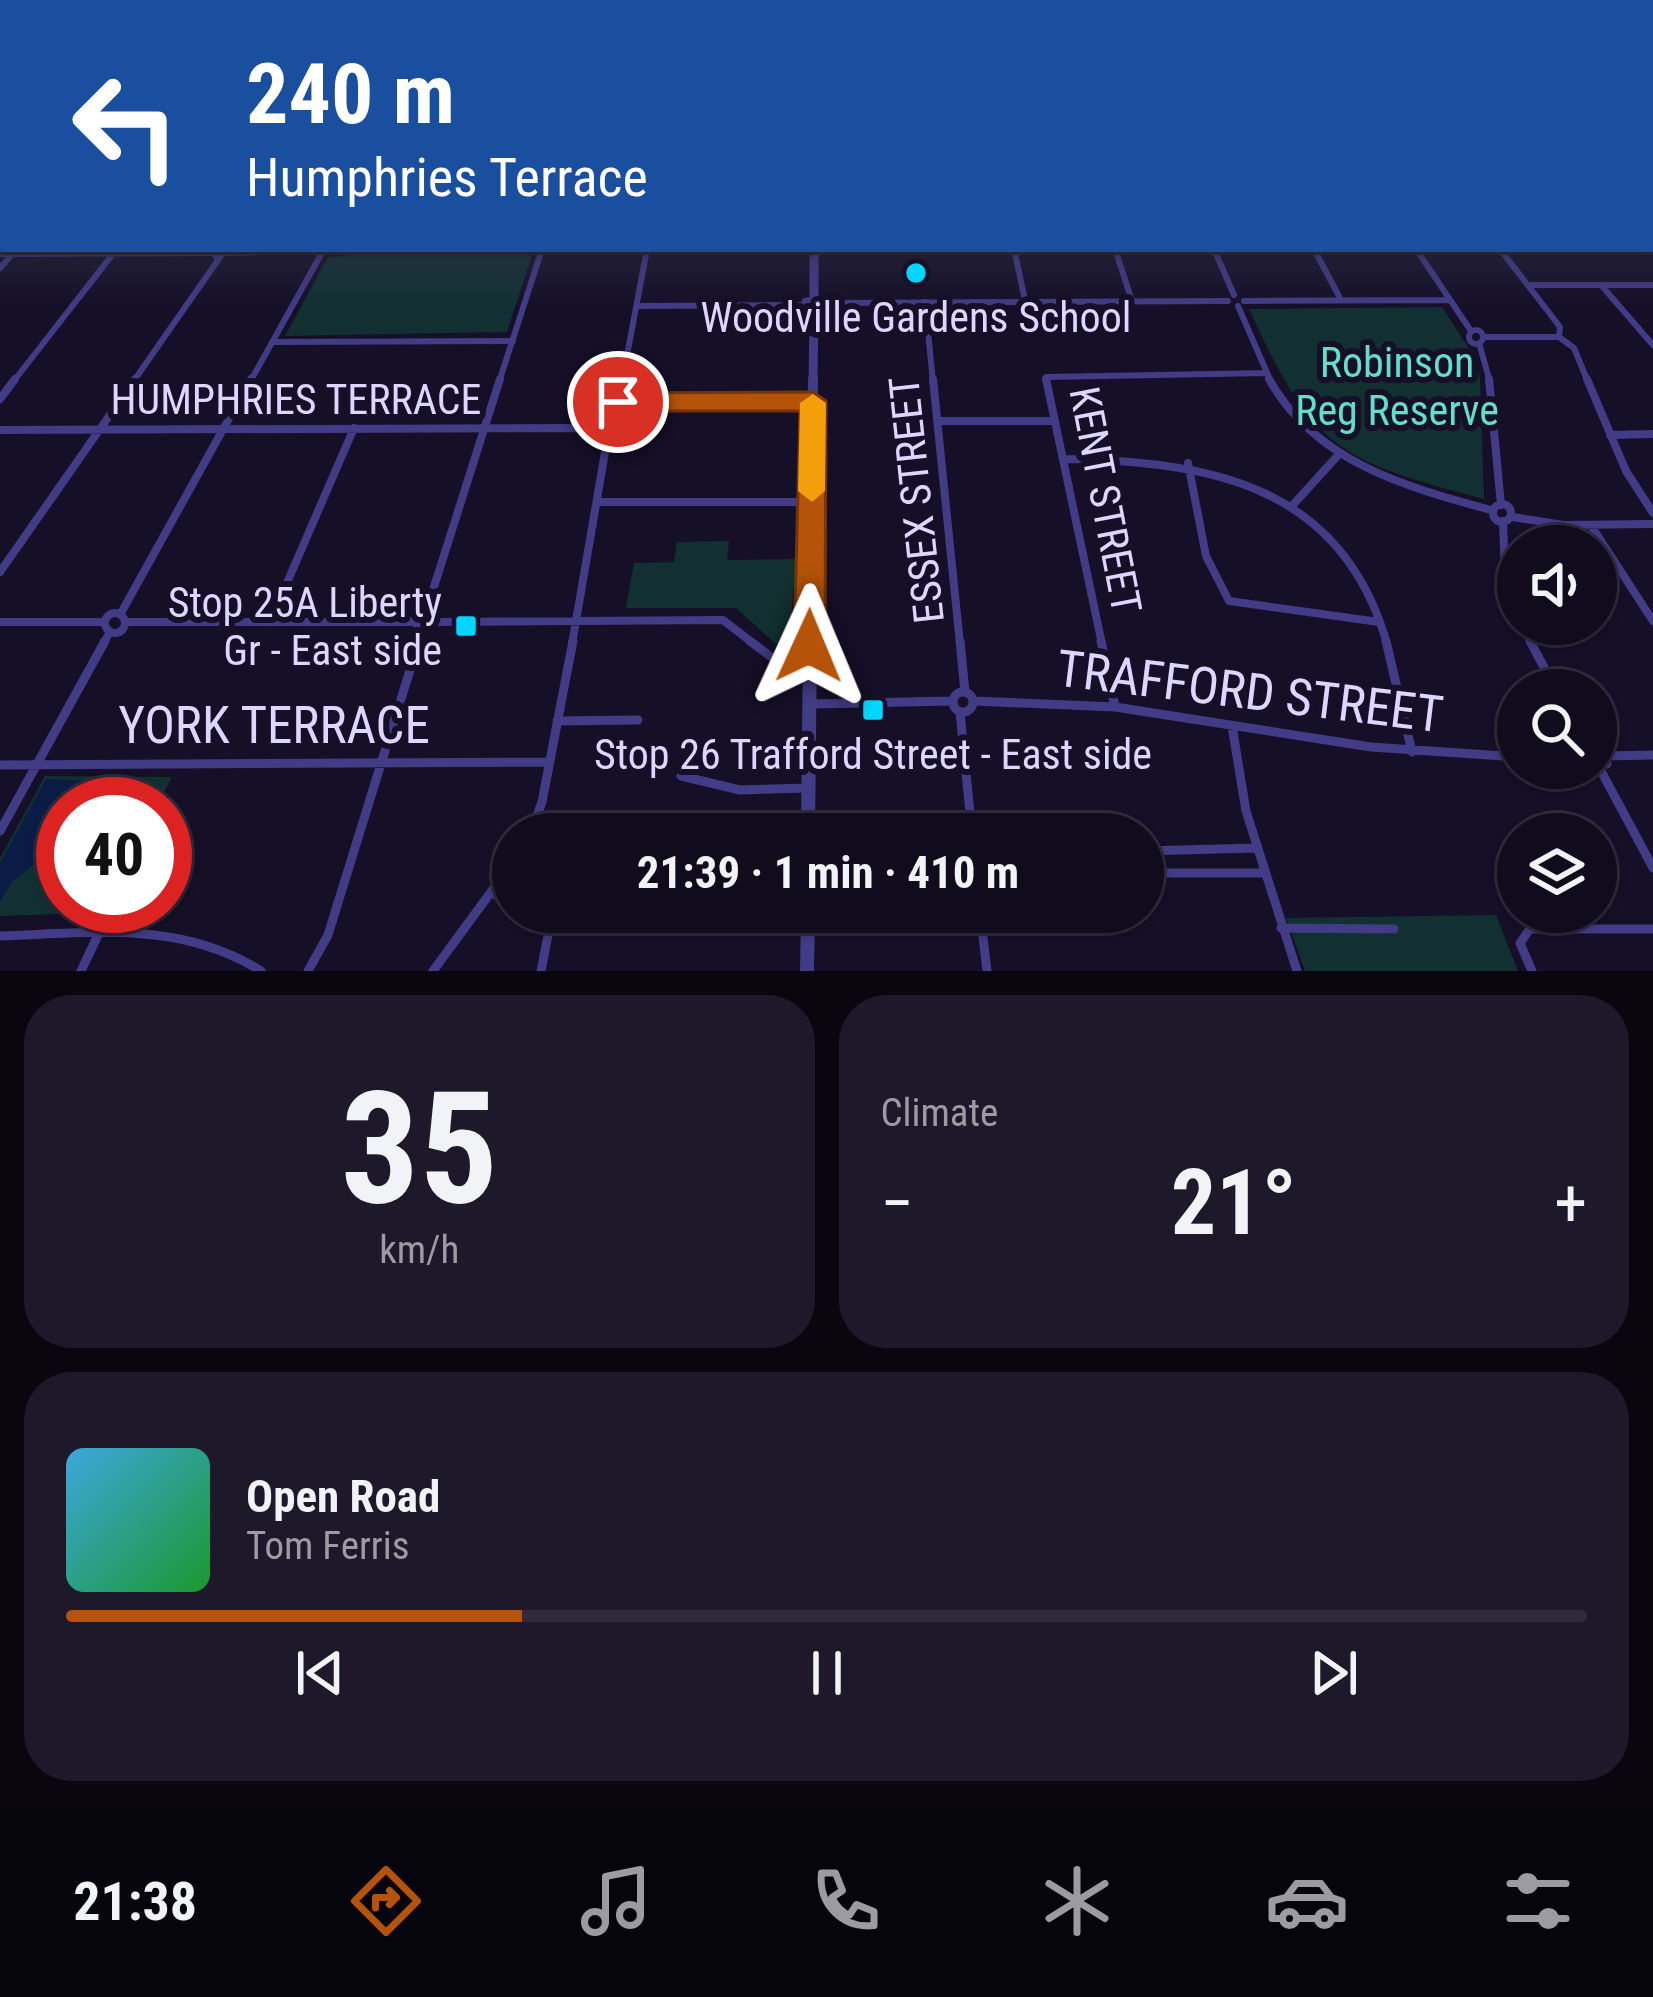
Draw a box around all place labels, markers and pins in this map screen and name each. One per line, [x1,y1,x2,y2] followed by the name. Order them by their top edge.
[903,260,929,286] marker: Woodville Gardens School
[701,293,1131,342] place label: Woodville Gardens School
[567,351,669,453] pin
[168,578,442,675] place label: Stop 25A Liberty Gr - East side
[453,613,479,639] marker: Stop 25A Liberty Gr - East side
[860,697,886,723] marker: Stop 26 Trafford Street - East side
[594,730,1152,779] place label: Stop 26 Trafford Street - East side

